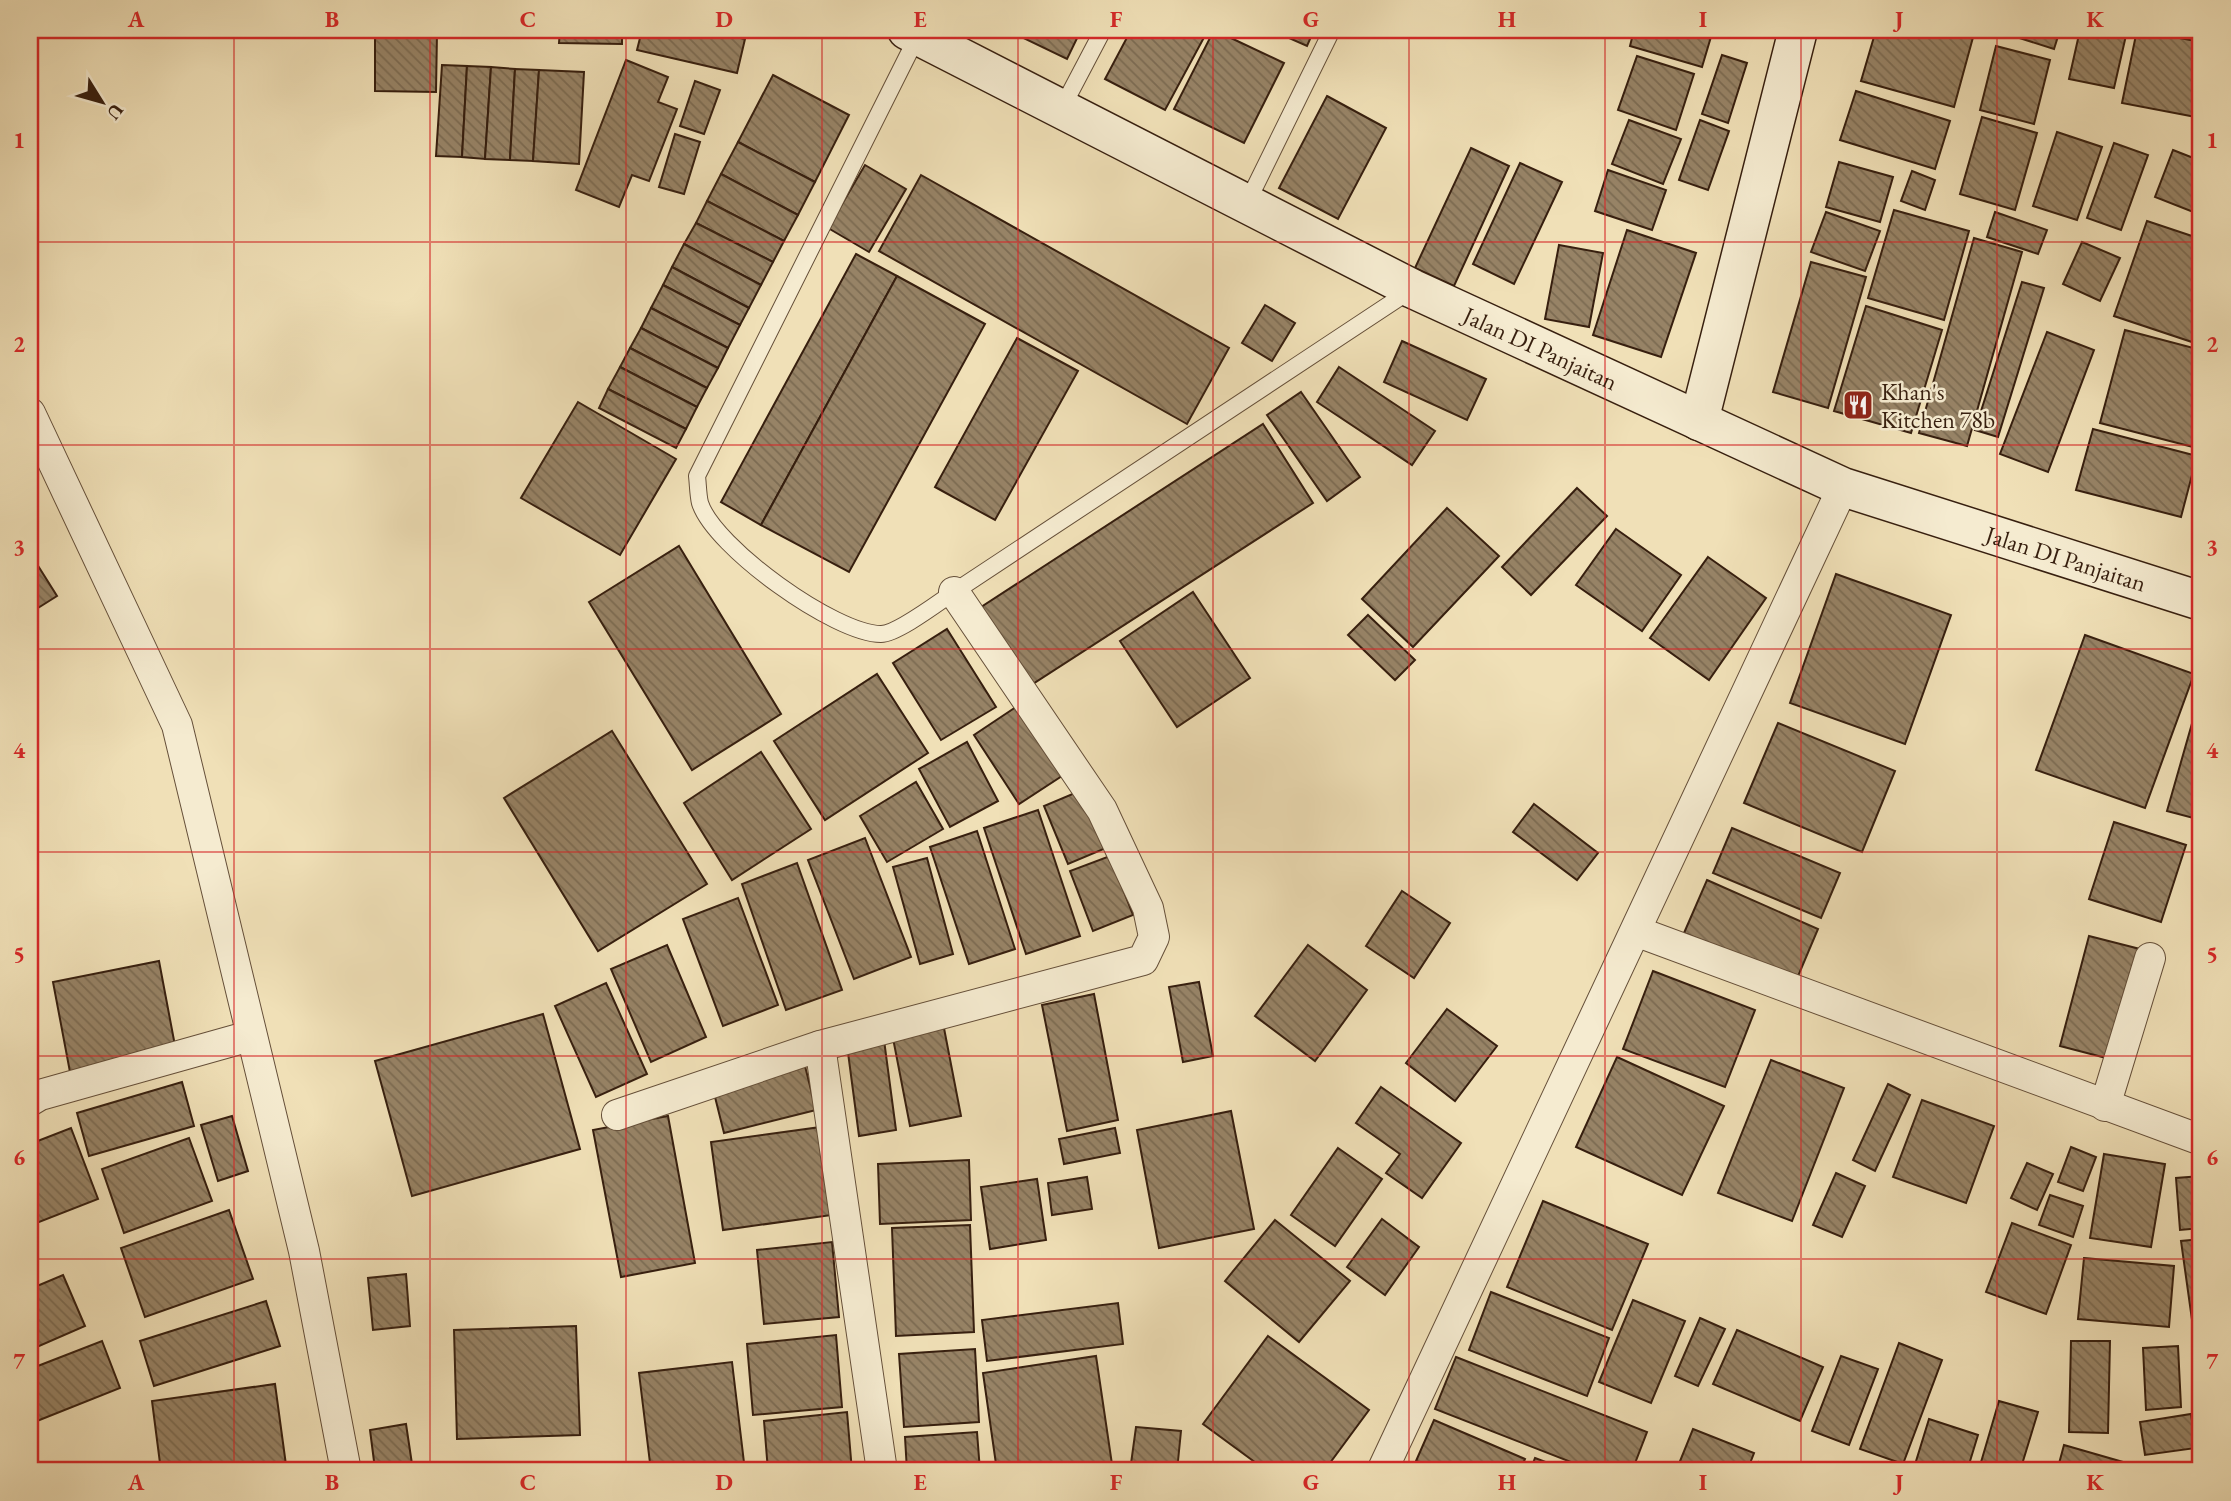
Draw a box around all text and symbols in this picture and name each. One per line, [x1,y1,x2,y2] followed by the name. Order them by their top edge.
[127,4,145,34] text: A
[325,4,339,34] text: B
[520,4,536,34] text: C
[715,4,733,34] text: D
[913,4,927,34] text: E
[1110,4,1123,34] text: F
[1303,4,1319,34] text: G
[1498,4,1516,34] text: H
[1699,4,1707,34] text: I
[1893,4,1904,34] text: J
[2086,4,2104,34] text: K
[66,66,136,136] north arrow
[101,99,129,125] text: U
[13,125,25,155] text: 1
[2206,125,2218,155] text: 1
[1457,298,1623,397] street label: Jalan DI Panjaitan
[13,329,25,359] text: 2
[2206,329,2218,359] text: 2
[1881,376,1995,435] place label: Khan's Kitchen 78b
[1841,388,1875,422] restaurant icon: Khan's Kitchen 78b
[1980,517,2151,598] street label: Jalan DI Panjaitan
[13,532,25,562] text: 3
[2206,532,2218,562] text: 3
[13,735,26,765] text: 4
[2206,735,2219,765] text: 4
[13,939,25,969] text: 5
[2206,939,2218,969] text: 5
[13,1142,25,1172] text: 6
[2206,1142,2218,1172] text: 6
[13,1346,26,1376] text: 7
[2206,1346,2219,1376] text: 7
[127,1467,145,1497] text: A
[325,1467,339,1497] text: B
[520,1467,536,1497] text: C
[715,1467,733,1497] text: D
[913,1467,927,1497] text: E
[1110,1467,1123,1497] text: F
[1303,1467,1319,1497] text: G
[1498,1467,1516,1497] text: H
[1699,1467,1707,1497] text: I
[1893,1467,1904,1497] text: J
[2086,1467,2104,1497] text: K

